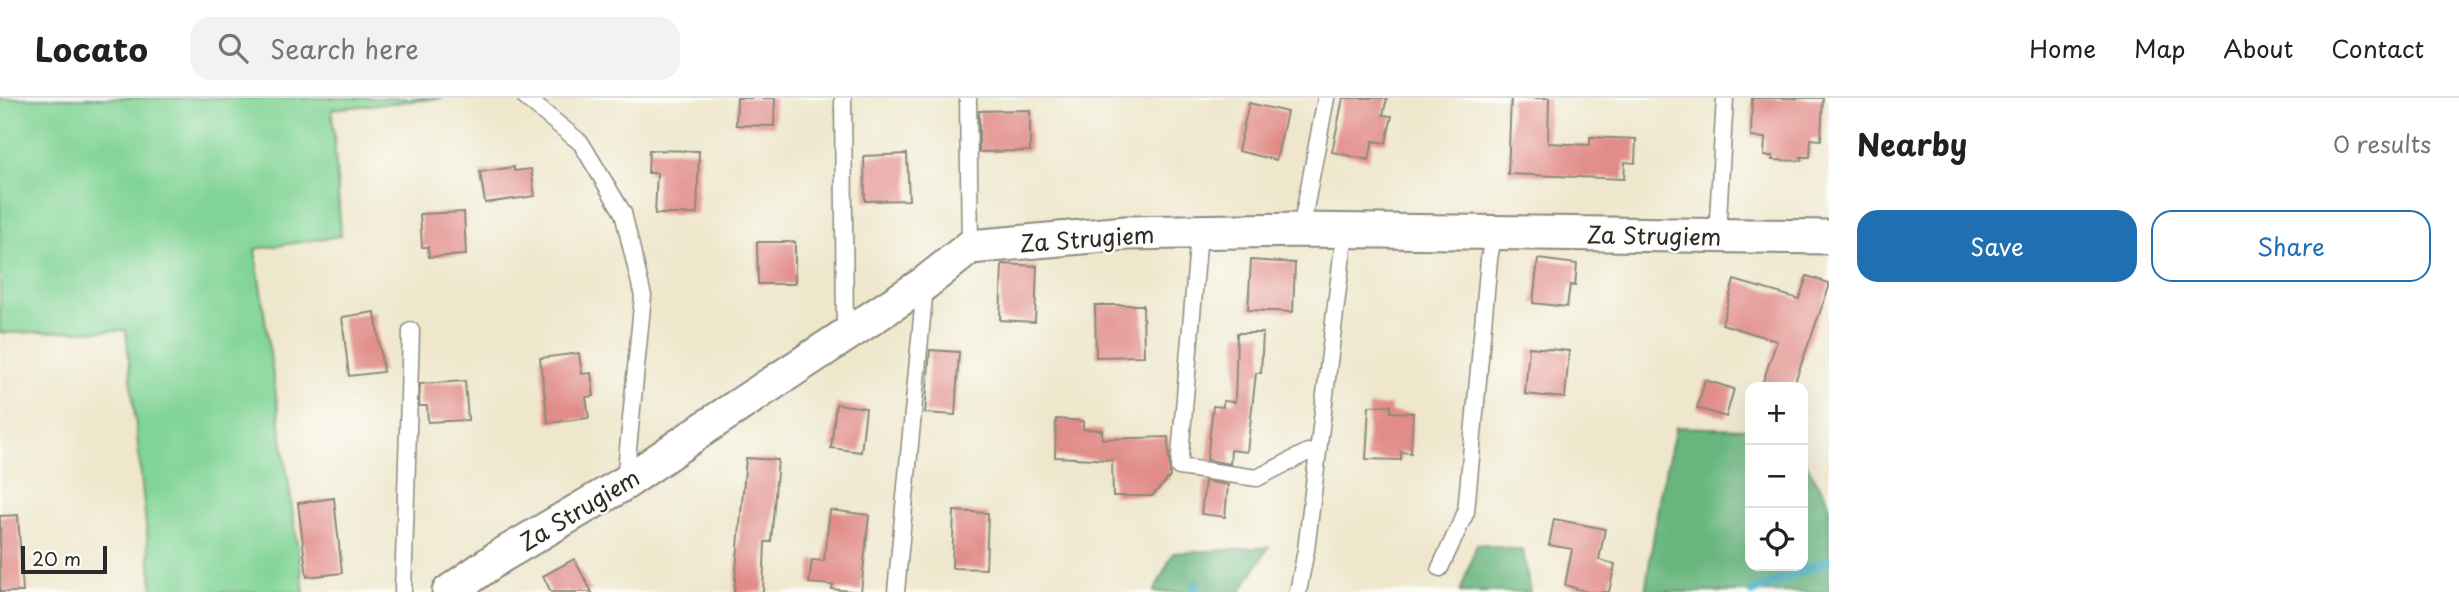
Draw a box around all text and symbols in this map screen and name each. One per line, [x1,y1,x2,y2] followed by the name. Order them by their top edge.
[190,17,680,80] search box
[35,23,148,73] text: Locato
[214,29,252,67] icon: search
[270,29,419,68] text: Search here
[2029,30,2096,66] text: Home
[2134,30,2185,66] text: Map
[2223,30,2293,66] text: About
[2331,30,2424,66] text: Contact
[1857,121,1967,166] text: Nearby
[2333,126,2431,161] text: 0 results
[1857,210,2137,282] button: Save
[2151,210,2431,282] button: Share
[1018,216,1156,260] street label: Za Strugiem
[1586,216,1722,254] street label: Za Strugiem
[1745,382,1808,571] map controls
[1745,382,1808,445] button: +
[1745,445,1808,508] button: −
[512,459,646,559] street label: Za Strugiem
[1745,508,1808,571] button: locate
[21,543,107,575] scale bar
[32,544,81,572] text: 20 m

